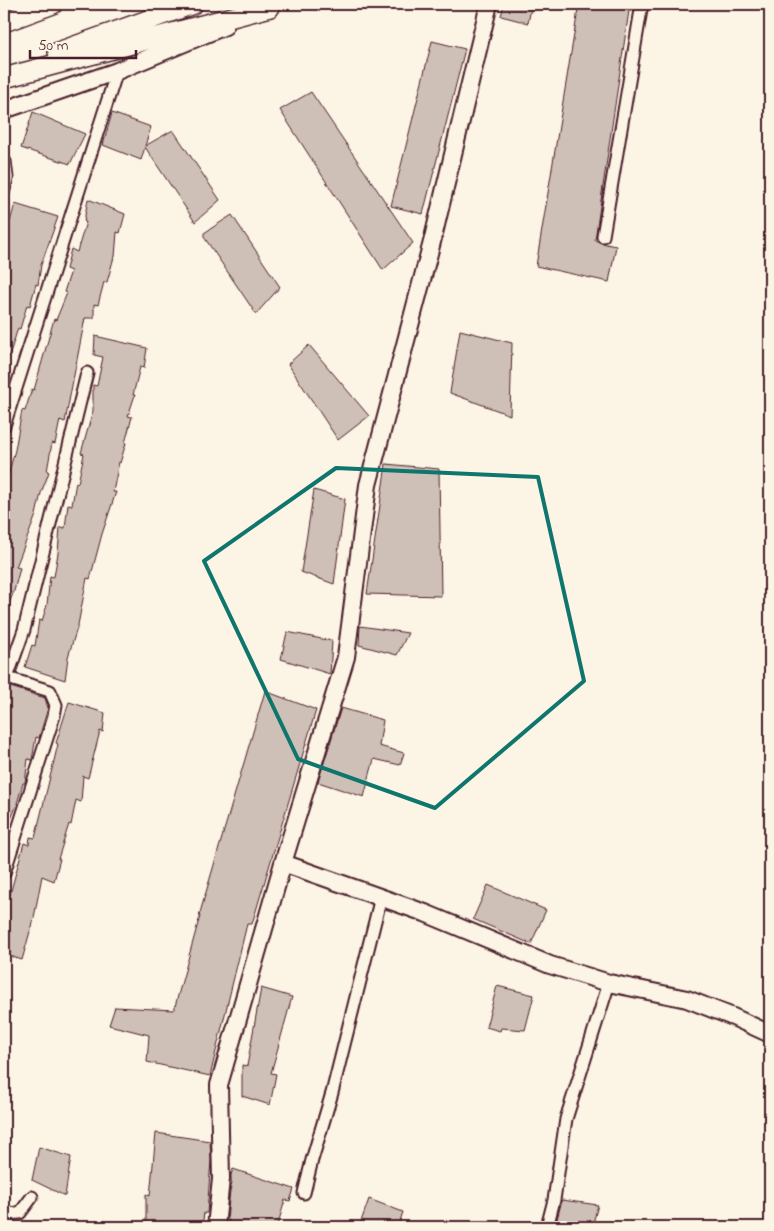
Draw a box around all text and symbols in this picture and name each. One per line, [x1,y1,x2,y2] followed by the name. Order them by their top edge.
[30,28,136,60] scale bar
[38,35,69,57] text: 50 m

